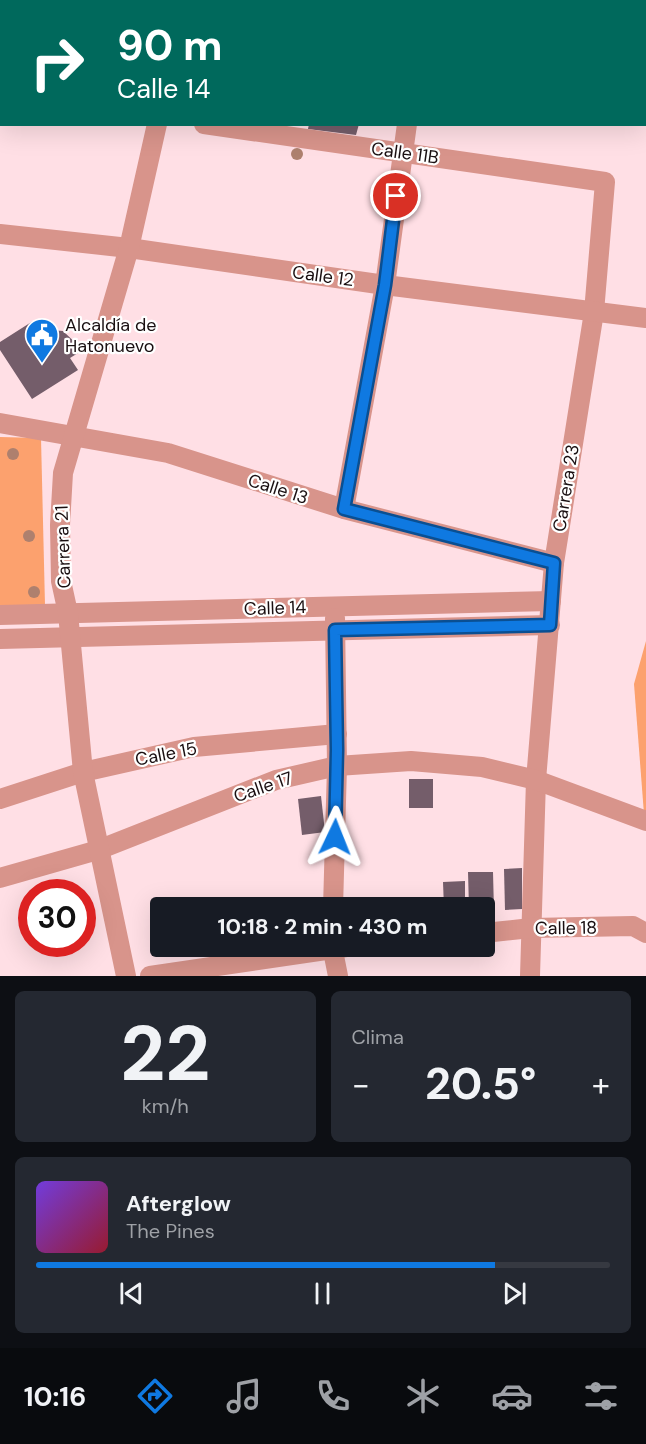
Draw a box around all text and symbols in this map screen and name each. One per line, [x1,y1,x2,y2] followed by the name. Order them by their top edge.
[117,18,223,73] text: 90 m
[18,24,96,102] icon: right
[117,71,210,106] text: Calle 14
[370,136,440,170] street label: Calle 11B
[370,170,421,221] pin
[379,179,412,212] icon: arrive
[291,260,355,292] street label: Calle 12
[65,313,156,358] place label: Alcaldía de Hatonuevo
[24,317,60,364] public building icon: Alcaldía de Hatonuevo
[547,443,585,533] street label: Carrera 23
[245,468,311,510] street label: Calle 13
[50,505,76,589] street label: Carrera 21
[243,595,307,621] street label: Calle 14
[133,736,199,772] street label: Calle 15
[230,766,296,808] street label: Calle 17
[303,805,367,869] position arrow
[18,879,96,957] speed limit sign: 30
[218,912,427,941] text: 10:18 · 2 min · 430 m
[535,915,597,941] street label: Calle 18
[120,1003,210,1104] text: 22
[352,1024,404,1050] text: Clima
[425,1054,536,1113] text: 20.5°
[352,1063,370,1106] text: −
[592,1063,610,1106] text: +
[142,1093,189,1119] text: km/h
[126,1189,231,1218] text: Afterglow
[126,1218,215,1244] text: The Pines
[115,1277,148,1310] icon: previous
[306,1277,339,1310] icon: pause
[498,1277,531,1310] icon: next
[134,1375,176,1417] icon: directions
[223,1375,265,1417] icon: music
[312,1375,354,1417] icon: phone
[402,1375,444,1417] icon: climate
[491,1375,533,1417] icon: car
[580,1375,622,1417] icon: filters
[24,1379,86,1414] text: 10:16

